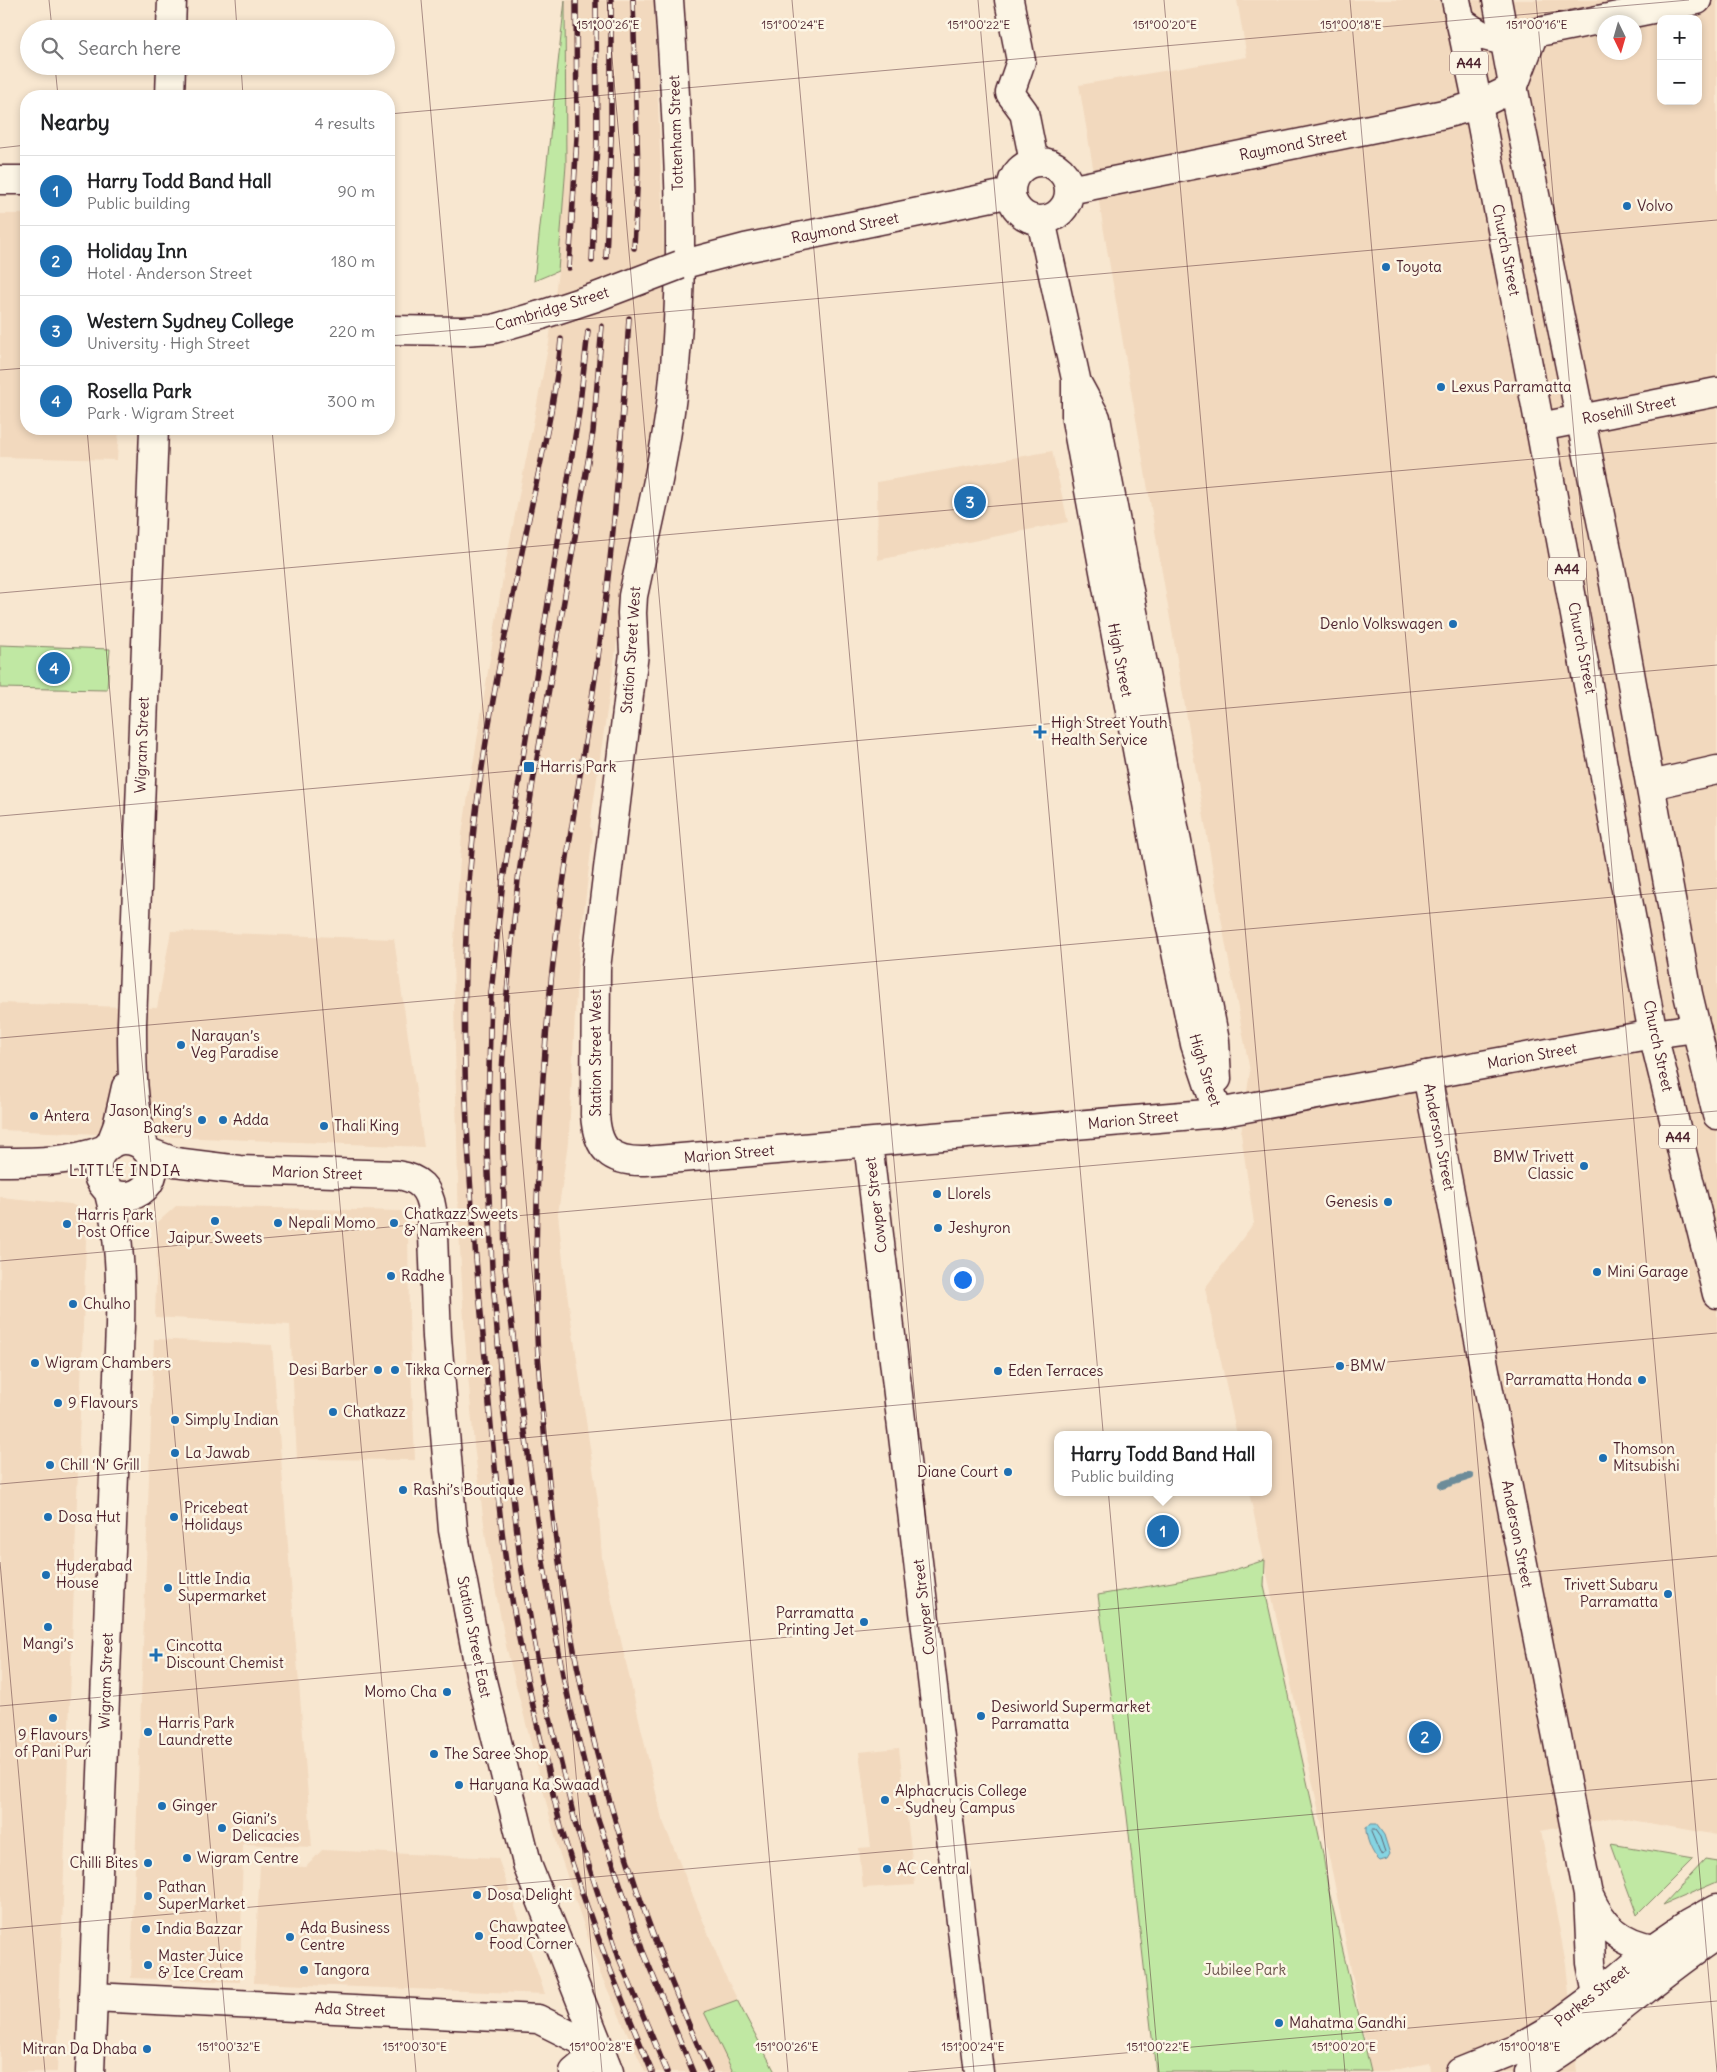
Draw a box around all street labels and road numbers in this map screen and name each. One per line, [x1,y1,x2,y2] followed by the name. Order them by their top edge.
[1450,52,1488,74] road number: A44
[664,75,687,191] street label: Tottenham Street
[1238,125,1348,164] street label: Raymond Street
[1488,202,1525,297] street label: Church Street
[790,208,900,247] street label: Raymond Street
[493,282,611,335] street label: Cambridge Street
[1580,391,1677,428] street label: Rosehill Street
[1548,558,1586,580] road number: A44
[617,586,644,714] street label: Station Street West
[1564,600,1601,695] street label: Church Street
[1104,621,1137,698] street label: High Street
[130,696,153,794] street label: Wigram Street
[586,989,605,1117] street label: Station Street West
[1640,998,1677,1093] street label: Church Street
[1185,1031,1225,1108] street label: High Street
[1486,1038,1578,1073] street label: Marion Street
[1420,1082,1459,1192] street label: Anderson Street
[1087,1106,1179,1133] street label: Marion Street
[1659,1126,1697,1148] road number: A44
[683,1140,775,1167] street label: Marion Street
[860,1156,891,1254] street label: Cowper Street
[271,1161,363,1184] street label: Marion Street
[1498,1479,1537,1589] street label: Anderson Street
[908,1558,939,1656] street label: Cowper Street
[453,1574,496,1699] street label: Station Street East
[94,1632,117,1730] street label: Wigram Street
[1551,1961,1633,2031] street label: Parkes Street
[314,1998,386,2021] street label: Ada Street

